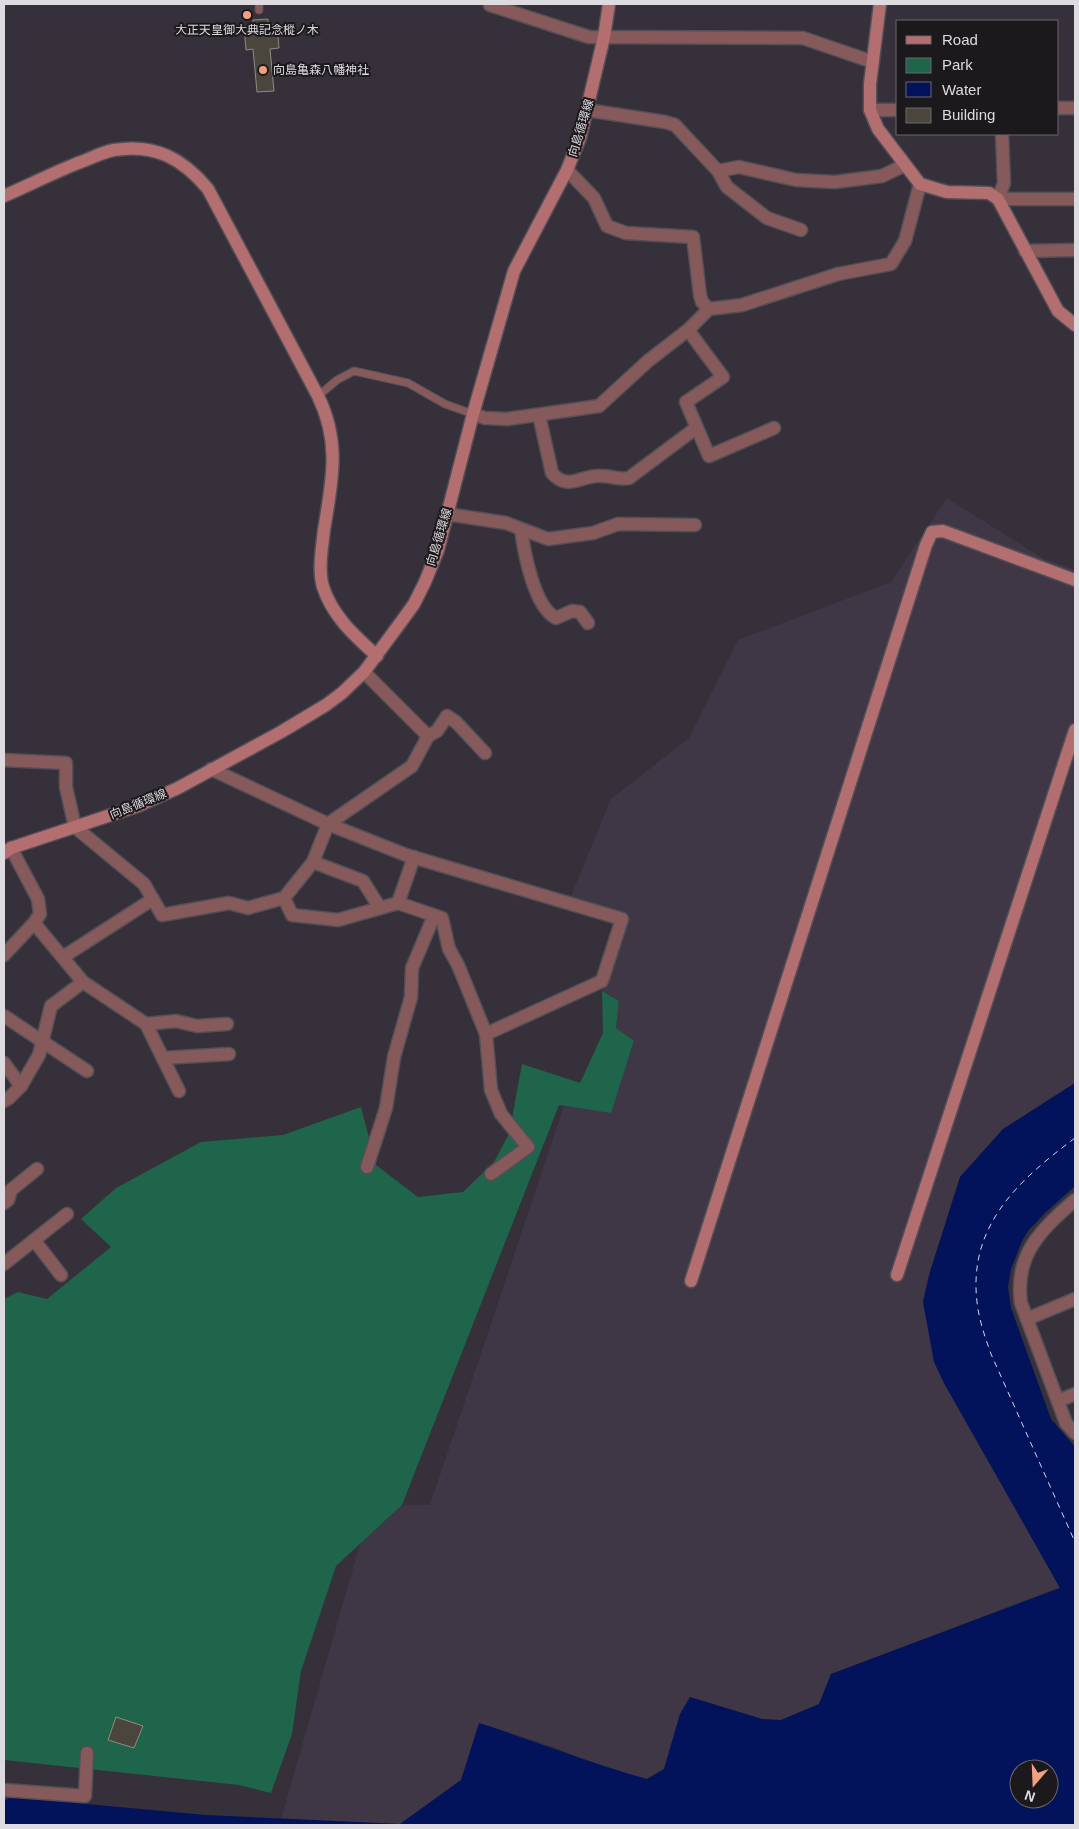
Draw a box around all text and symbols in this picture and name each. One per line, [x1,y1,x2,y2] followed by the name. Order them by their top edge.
[241,9,253,21] marker: 大正天皇御大典記念樅ノ木
[896,20,1059,135] legend
[175,23,319,37] place label: 大正天皇御大典記念樅ノ木
[942,31,978,48] text: Road
[942,56,973,73] text: Park
[273,63,369,77] place label: 向島亀森八幡神社
[257,64,269,76] marker: 向島亀森八幡神社
[942,81,981,98] text: Water
[566,97,596,159] street label: 向島循環線
[942,106,995,123] text: Building
[424,506,454,568] street label: 向島循環線
[108,786,168,822] street label: 向島循環線
[1009,1759,1059,1809] north arrow
[1022,1787,1037,1806] text: N

